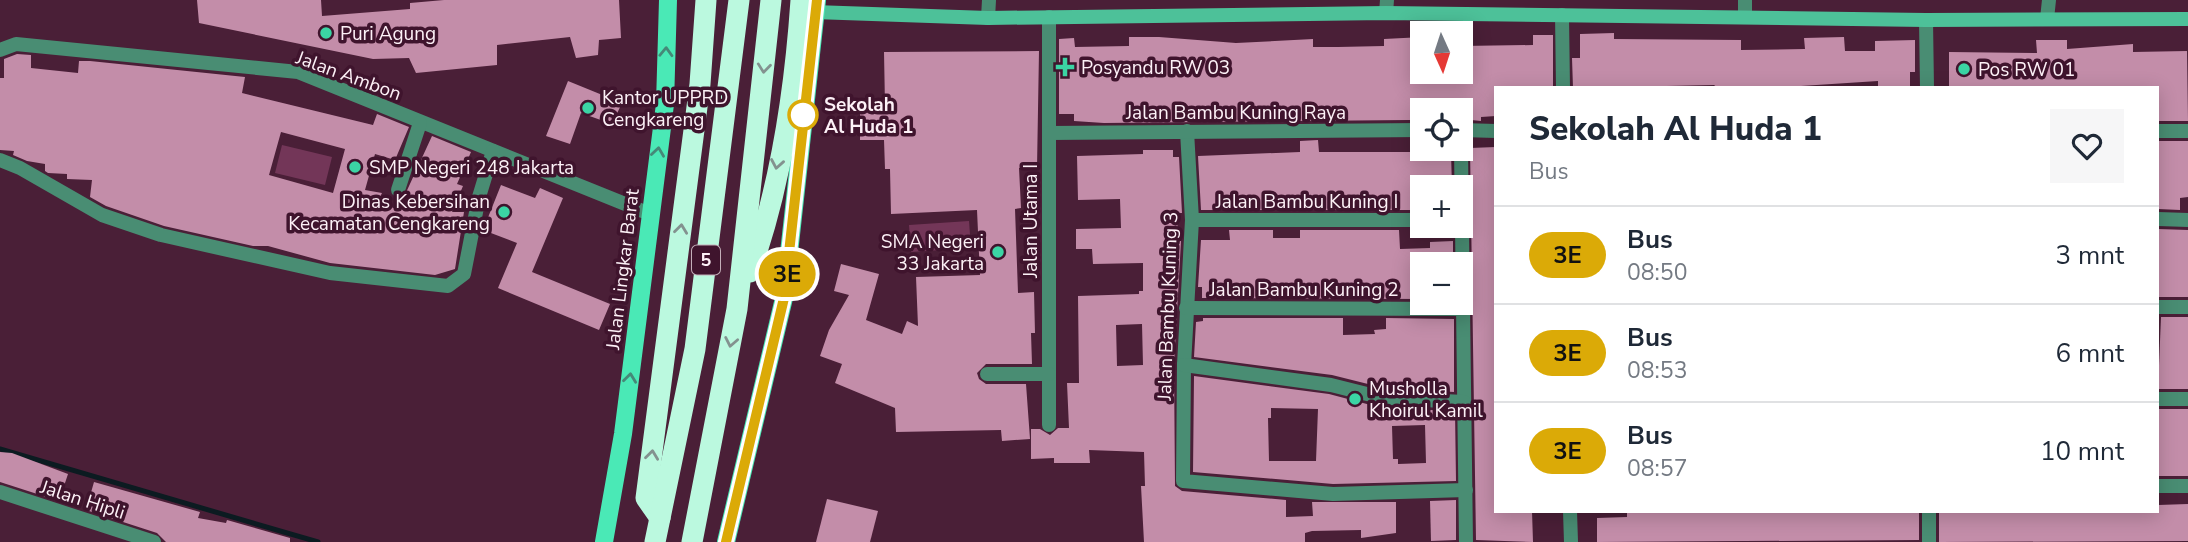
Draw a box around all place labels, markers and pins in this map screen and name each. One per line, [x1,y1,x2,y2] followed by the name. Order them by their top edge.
[340,21,436,47] place label: Puri Agung
[318,25,334,41] marker: Puri Agung
[1081,55,1230,81] place label: Posyandu RW 03
[1055,57,1075,77] marker: Posyandu RW 03
[1978,57,2075,83] place label: Pos RW 01
[1956,61,1972,77] marker: Pos RW 01
[602,85,728,133] place label: Kantor UPPRD Cengkareng
[824,92,913,140] place label: Sekolah Al Huda 1
[580,100,596,116] marker: Kantor UPPRD Cengkareng
[788,100,818,130] marker: Sekolah Al Huda 1
[369,155,574,181] place label: SMP Negeri 248 Jakarta
[347,159,363,175] marker: SMP Negeri 248 Jakarta
[288,189,490,237] place label: Dinas Kebersihan Kecamatan Cengkareng
[496,204,512,220] marker: Dinas Kebersihan Kecamatan Cengkareng
[881,229,984,277] place label: SMA Negeri 33 Jakarta
[990,244,1006,260] marker: SMA Negeri 33 Jakarta
[1369,376,1483,424] place label: Musholla Khoirul Kamil
[1347,391,1363,407] marker: Musholla Khoirul Kamil

